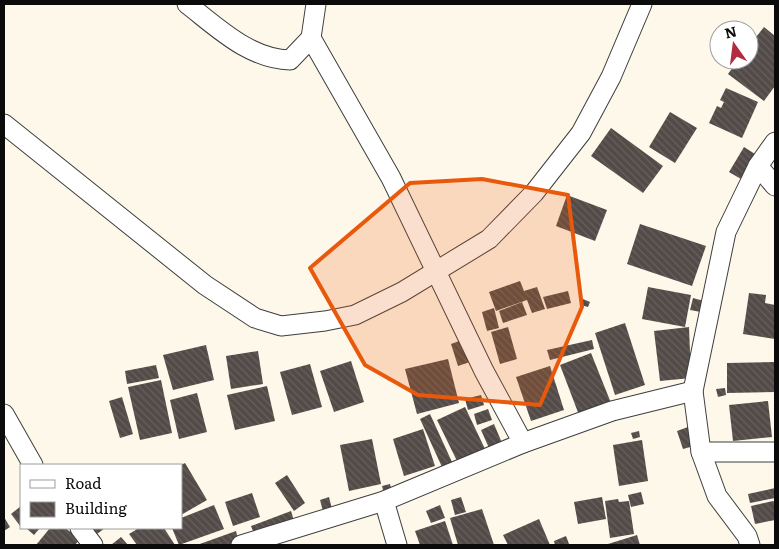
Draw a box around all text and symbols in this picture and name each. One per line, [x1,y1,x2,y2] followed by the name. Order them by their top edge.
[709,20,759,70] north arrow
[722,20,739,43] text: N
[20,464,182,529] legend
[65,471,101,494] text: Road
[65,496,127,519] text: Building

